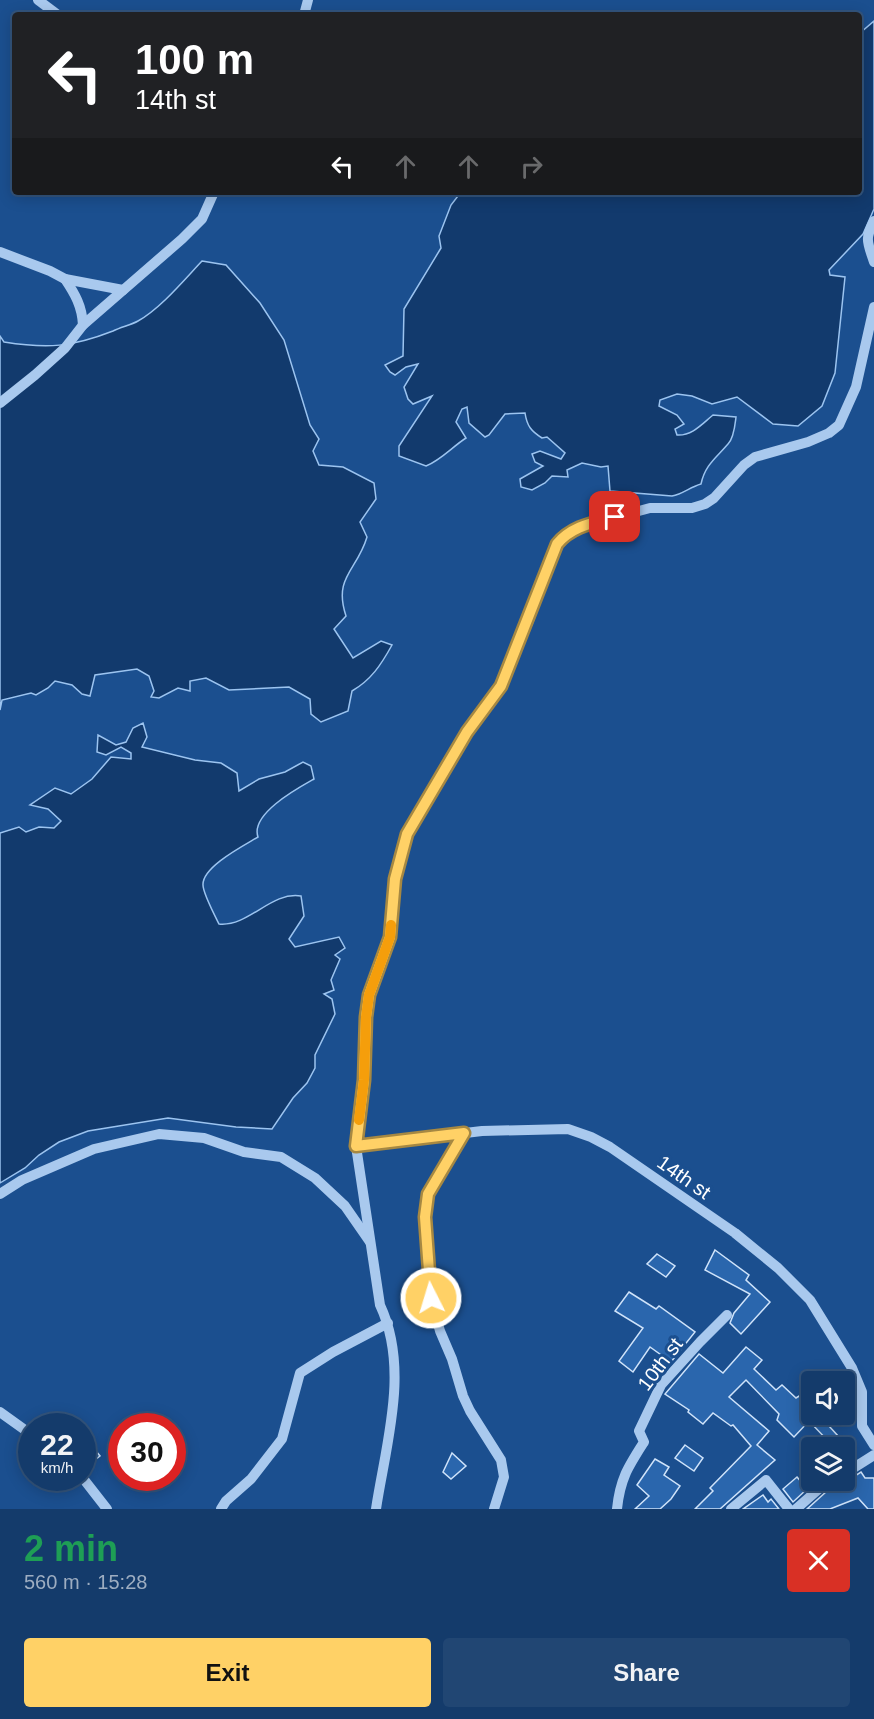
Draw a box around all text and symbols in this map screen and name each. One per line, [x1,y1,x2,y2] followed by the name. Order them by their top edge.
[36,36,114,114] icon: left
[135,36,254,83] text: 100 m
[135,85,216,115] text: 14th st
[326,150,359,183] icon: left
[389,150,422,183] icon: ahead
[452,150,485,183] icon: ahead
[515,150,548,183] icon: right
[589,491,640,542] pin
[598,500,631,533] icon: arrive
[653,1151,715,1203] street label: 14th st
[399,1266,463,1330] position arrow
[633,1333,687,1395] street label: 10th st
[801,1371,855,1491] map controls
[801,1371,855,1425] button: sound
[108,1413,186,1491] speed limit sign: 30
[40,1428,74,1461] text: 22
[801,1437,855,1491] button: layers
[41,1459,73,1476] text: km/h
[24,1528,118,1569] text: 2 min
[787,1529,850,1592] button: close
[24,1571,147,1593] text: 560 m · 15:28
[24,1638,431,1707] button: Exit
[443,1638,850,1707] button: Share

